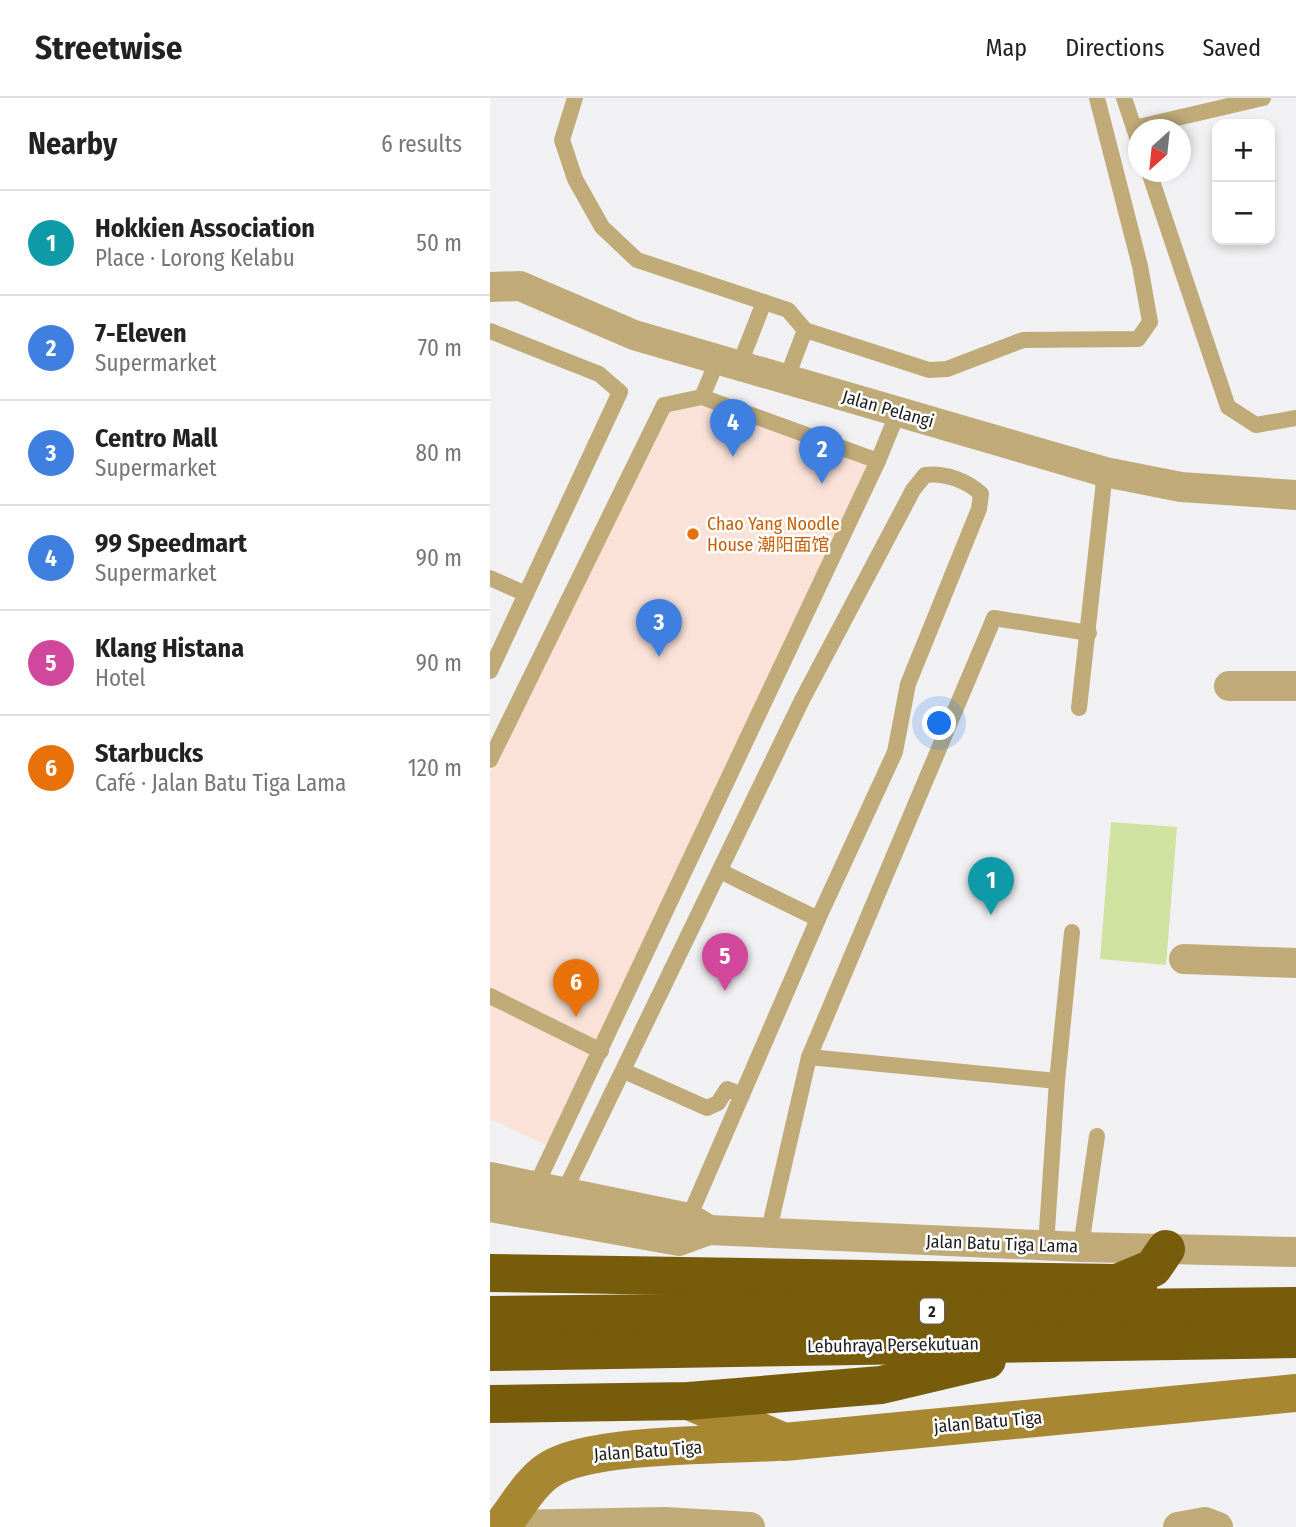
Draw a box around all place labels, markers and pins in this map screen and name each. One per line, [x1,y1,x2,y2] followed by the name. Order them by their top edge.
[710,399,756,457] pin: 4
[799,426,845,484] pin: 2
[707,513,840,556] place label: Chao Yang Noodle House 潮阳面馆
[685,526,701,542] marker: Chao Yang Noodle House 潮阳面馆
[636,599,682,657] pin: 3
[968,857,1014,915] pin: 1
[702,933,748,991] pin: 5
[553,959,599,1017] pin: 6

